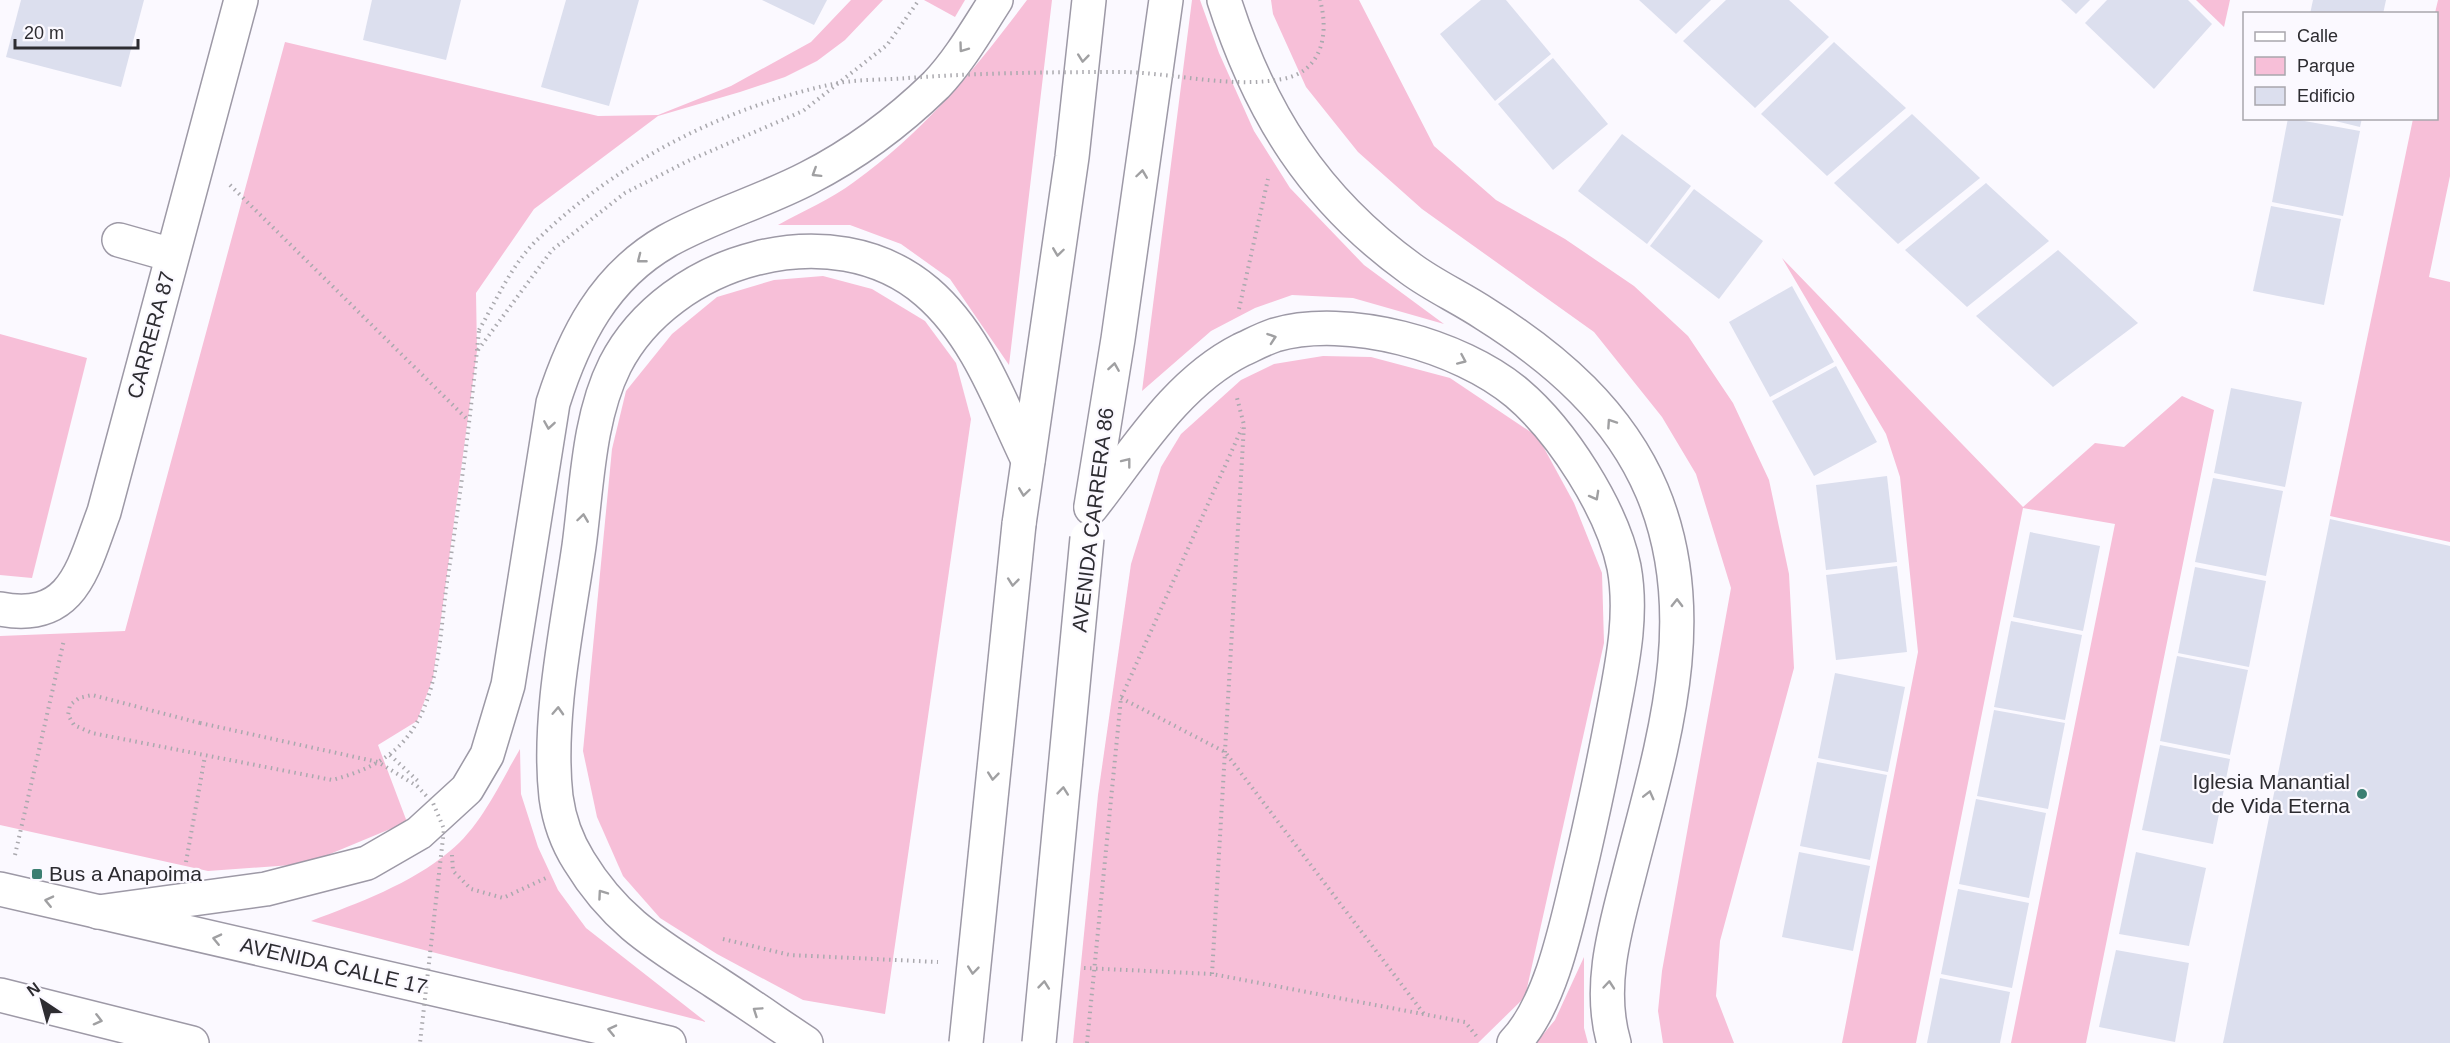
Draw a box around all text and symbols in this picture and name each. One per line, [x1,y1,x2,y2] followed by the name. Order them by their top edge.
[15,12,138,50] scale bar
[2243,12,2438,120] legend
[24,23,64,43] text: 20 m
[2297,26,2338,46] text: Calle
[959,42,970,53] one-way arrow
[1077,54,1090,63] one-way arrow
[2297,56,2355,76] text: Parque
[2297,86,2355,106] text: Edificio
[812,166,822,178] one-way arrow
[1135,170,1147,179] one-way arrow
[1053,247,1065,256] one-way arrow
[637,251,648,262] one-way arrow
[122,269,179,401] street label: CARRERA 87
[1266,332,1277,345] one-way arrow
[1455,352,1466,364] one-way arrow
[1107,363,1119,372] one-way arrow
[1067,406,1118,634] street label: AVENIDA CARRERA 86
[1606,419,1618,429] one-way arrow
[544,421,556,430] one-way arrow
[1120,458,1131,469] one-way arrow
[1018,487,1030,497] one-way arrow
[1588,490,1599,501] one-way arrow
[576,513,588,523] one-way arrow
[1008,578,1020,587] one-way arrow
[1671,599,1683,608] one-way arrow
[551,707,564,716] one-way arrow
[2192,770,2350,817] place label: Iglesia Manantial de Vida Eterna
[988,772,1000,781] one-way arrow
[1056,786,1069,795] one-way arrow
[2355,787,2369,801] marker: Iglesia Manantial de Vida Eterna
[1641,790,1654,800] one-way arrow
[49,862,202,885] place label: Bus a Anapoima
[30,867,44,881] marker: Bus a Anapoima
[598,890,609,901] one-way arrow
[44,895,54,908] one-way arrow
[238,933,430,998] street label: AVENIDA CALLE 17
[212,934,222,947] one-way arrow
[968,966,980,975] one-way arrow
[12,971,72,1031] north arrow
[24,979,43,1000] text: N
[1037,980,1050,989] one-way arrow
[1602,981,1615,990] one-way arrow
[753,1007,764,1018] one-way arrow
[92,1012,102,1025] one-way arrow
[607,1024,617,1037] one-way arrow

